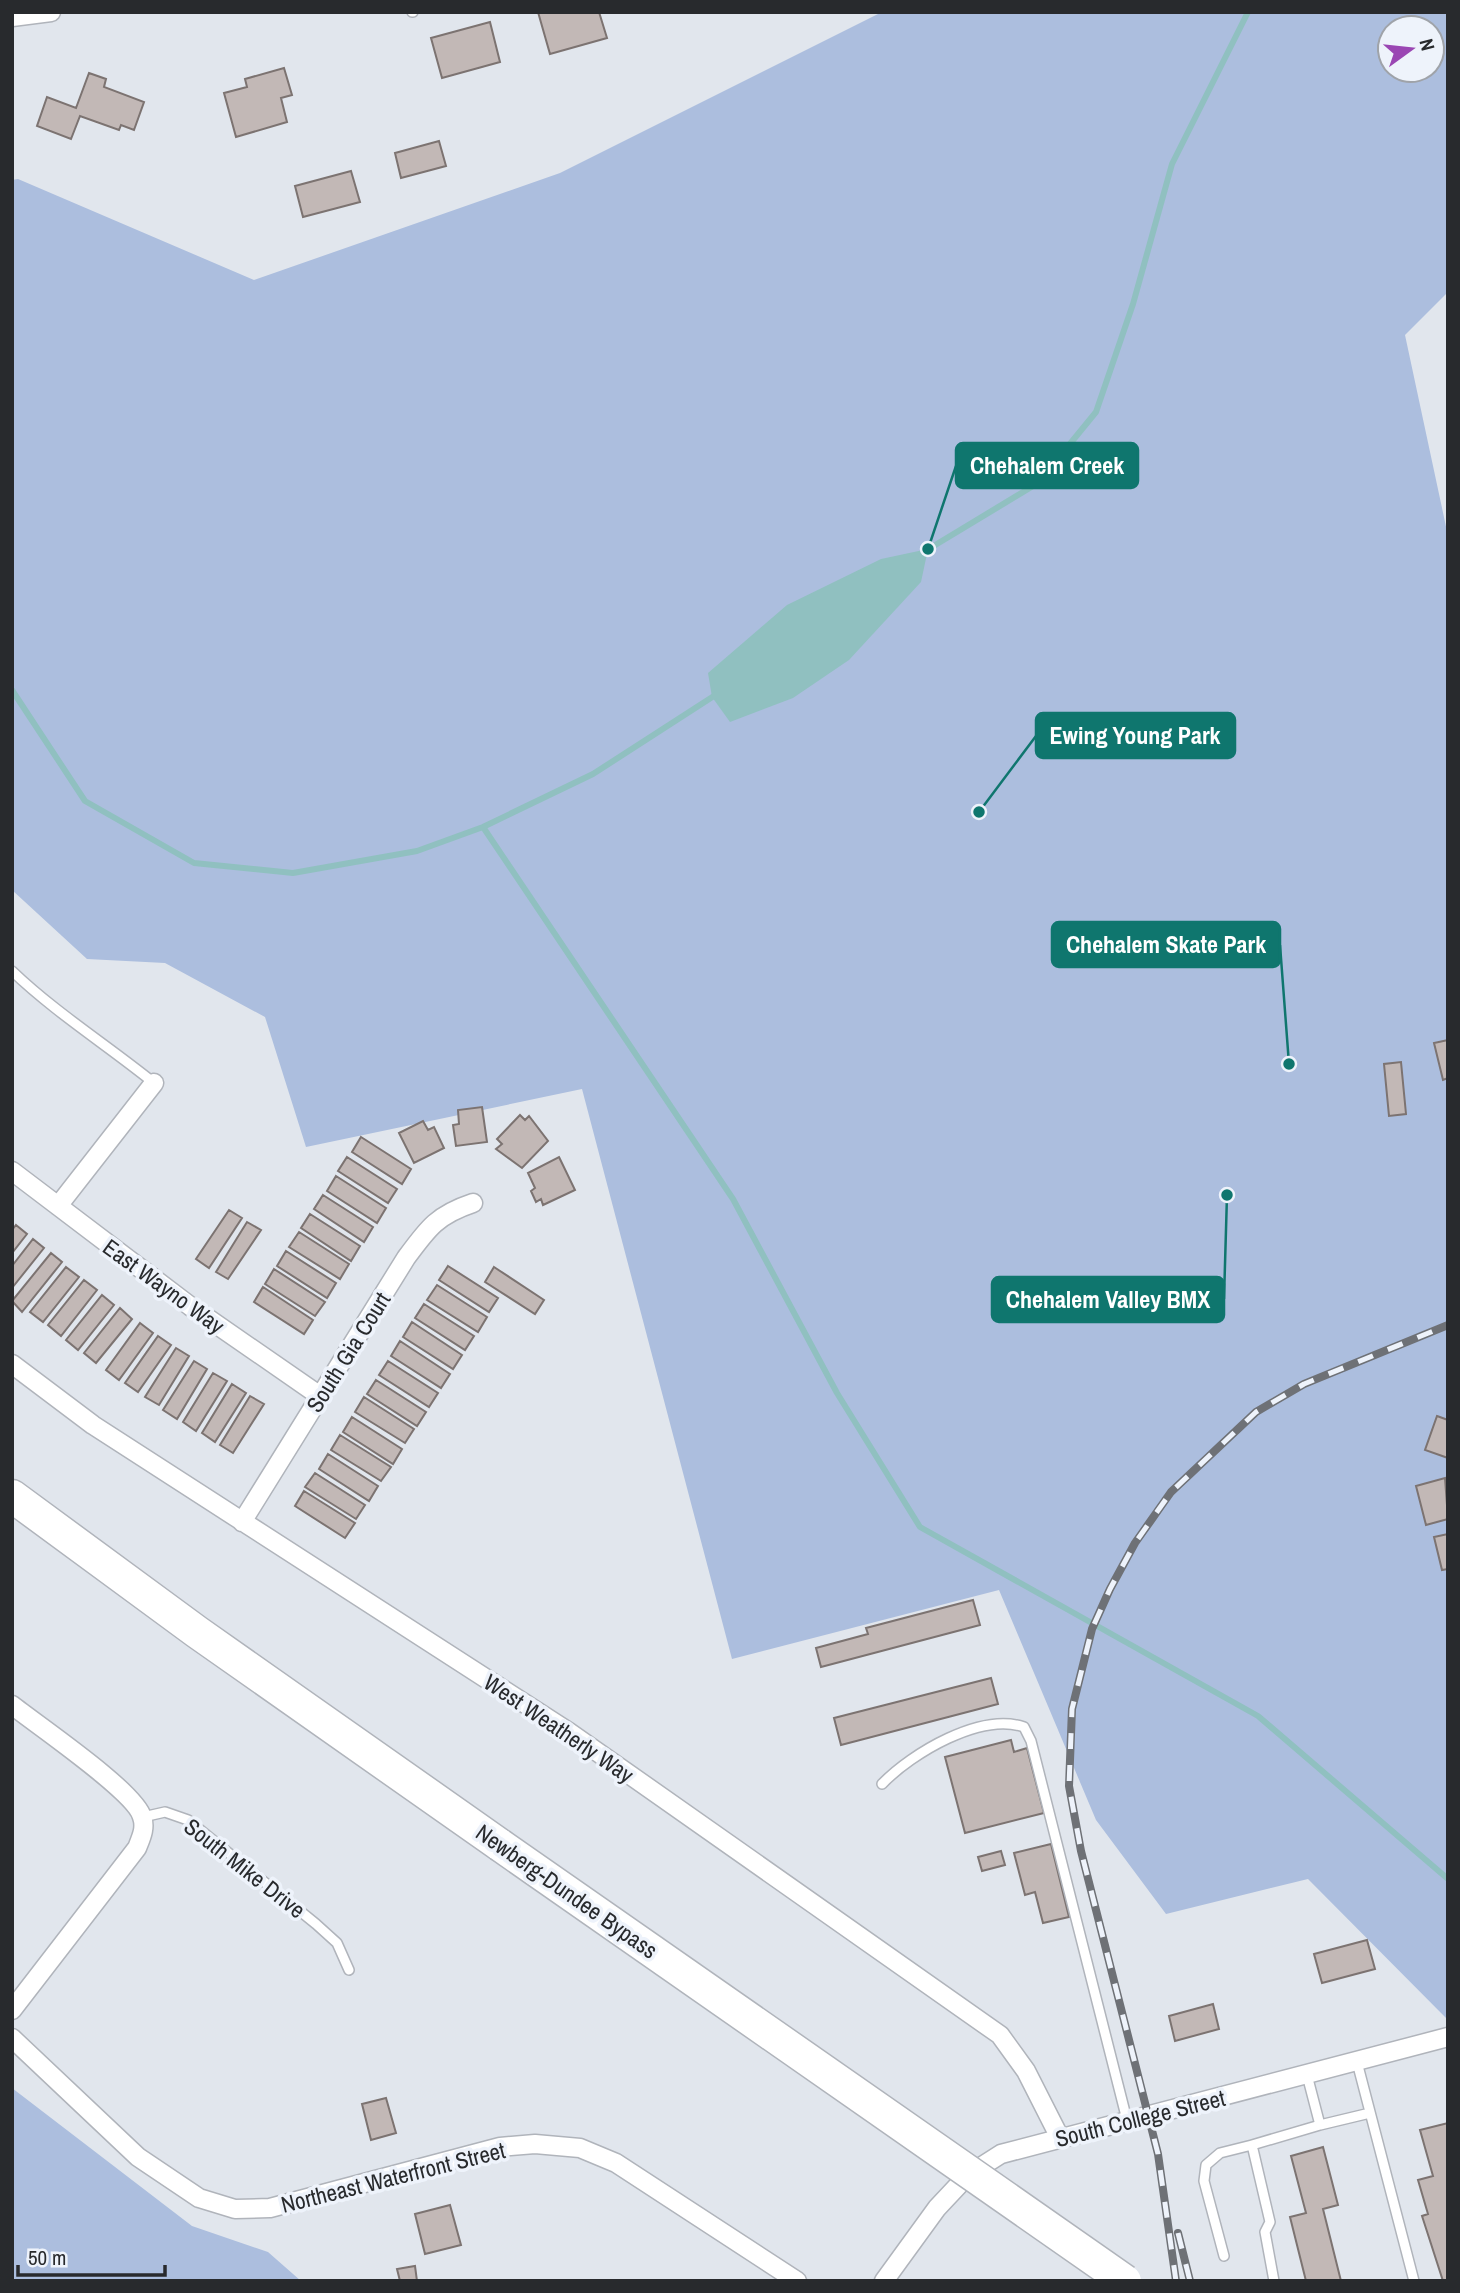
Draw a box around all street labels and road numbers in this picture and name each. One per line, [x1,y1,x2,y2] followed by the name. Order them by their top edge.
[97,1231,232,1341] street label: East Wayno Way
[299,1286,397,1418] street label: South Gia Court
[478,1666,641,1790] street label: West Weatherly Way
[178,1811,312,1925] street label: South Mike Drive
[470,1817,664,1965] street label: Newberg-Dundee Bypass
[1052,2082,1228,2154] street label: South College Street
[278,2134,508,2220] street label: Northeast Waterfront Street

